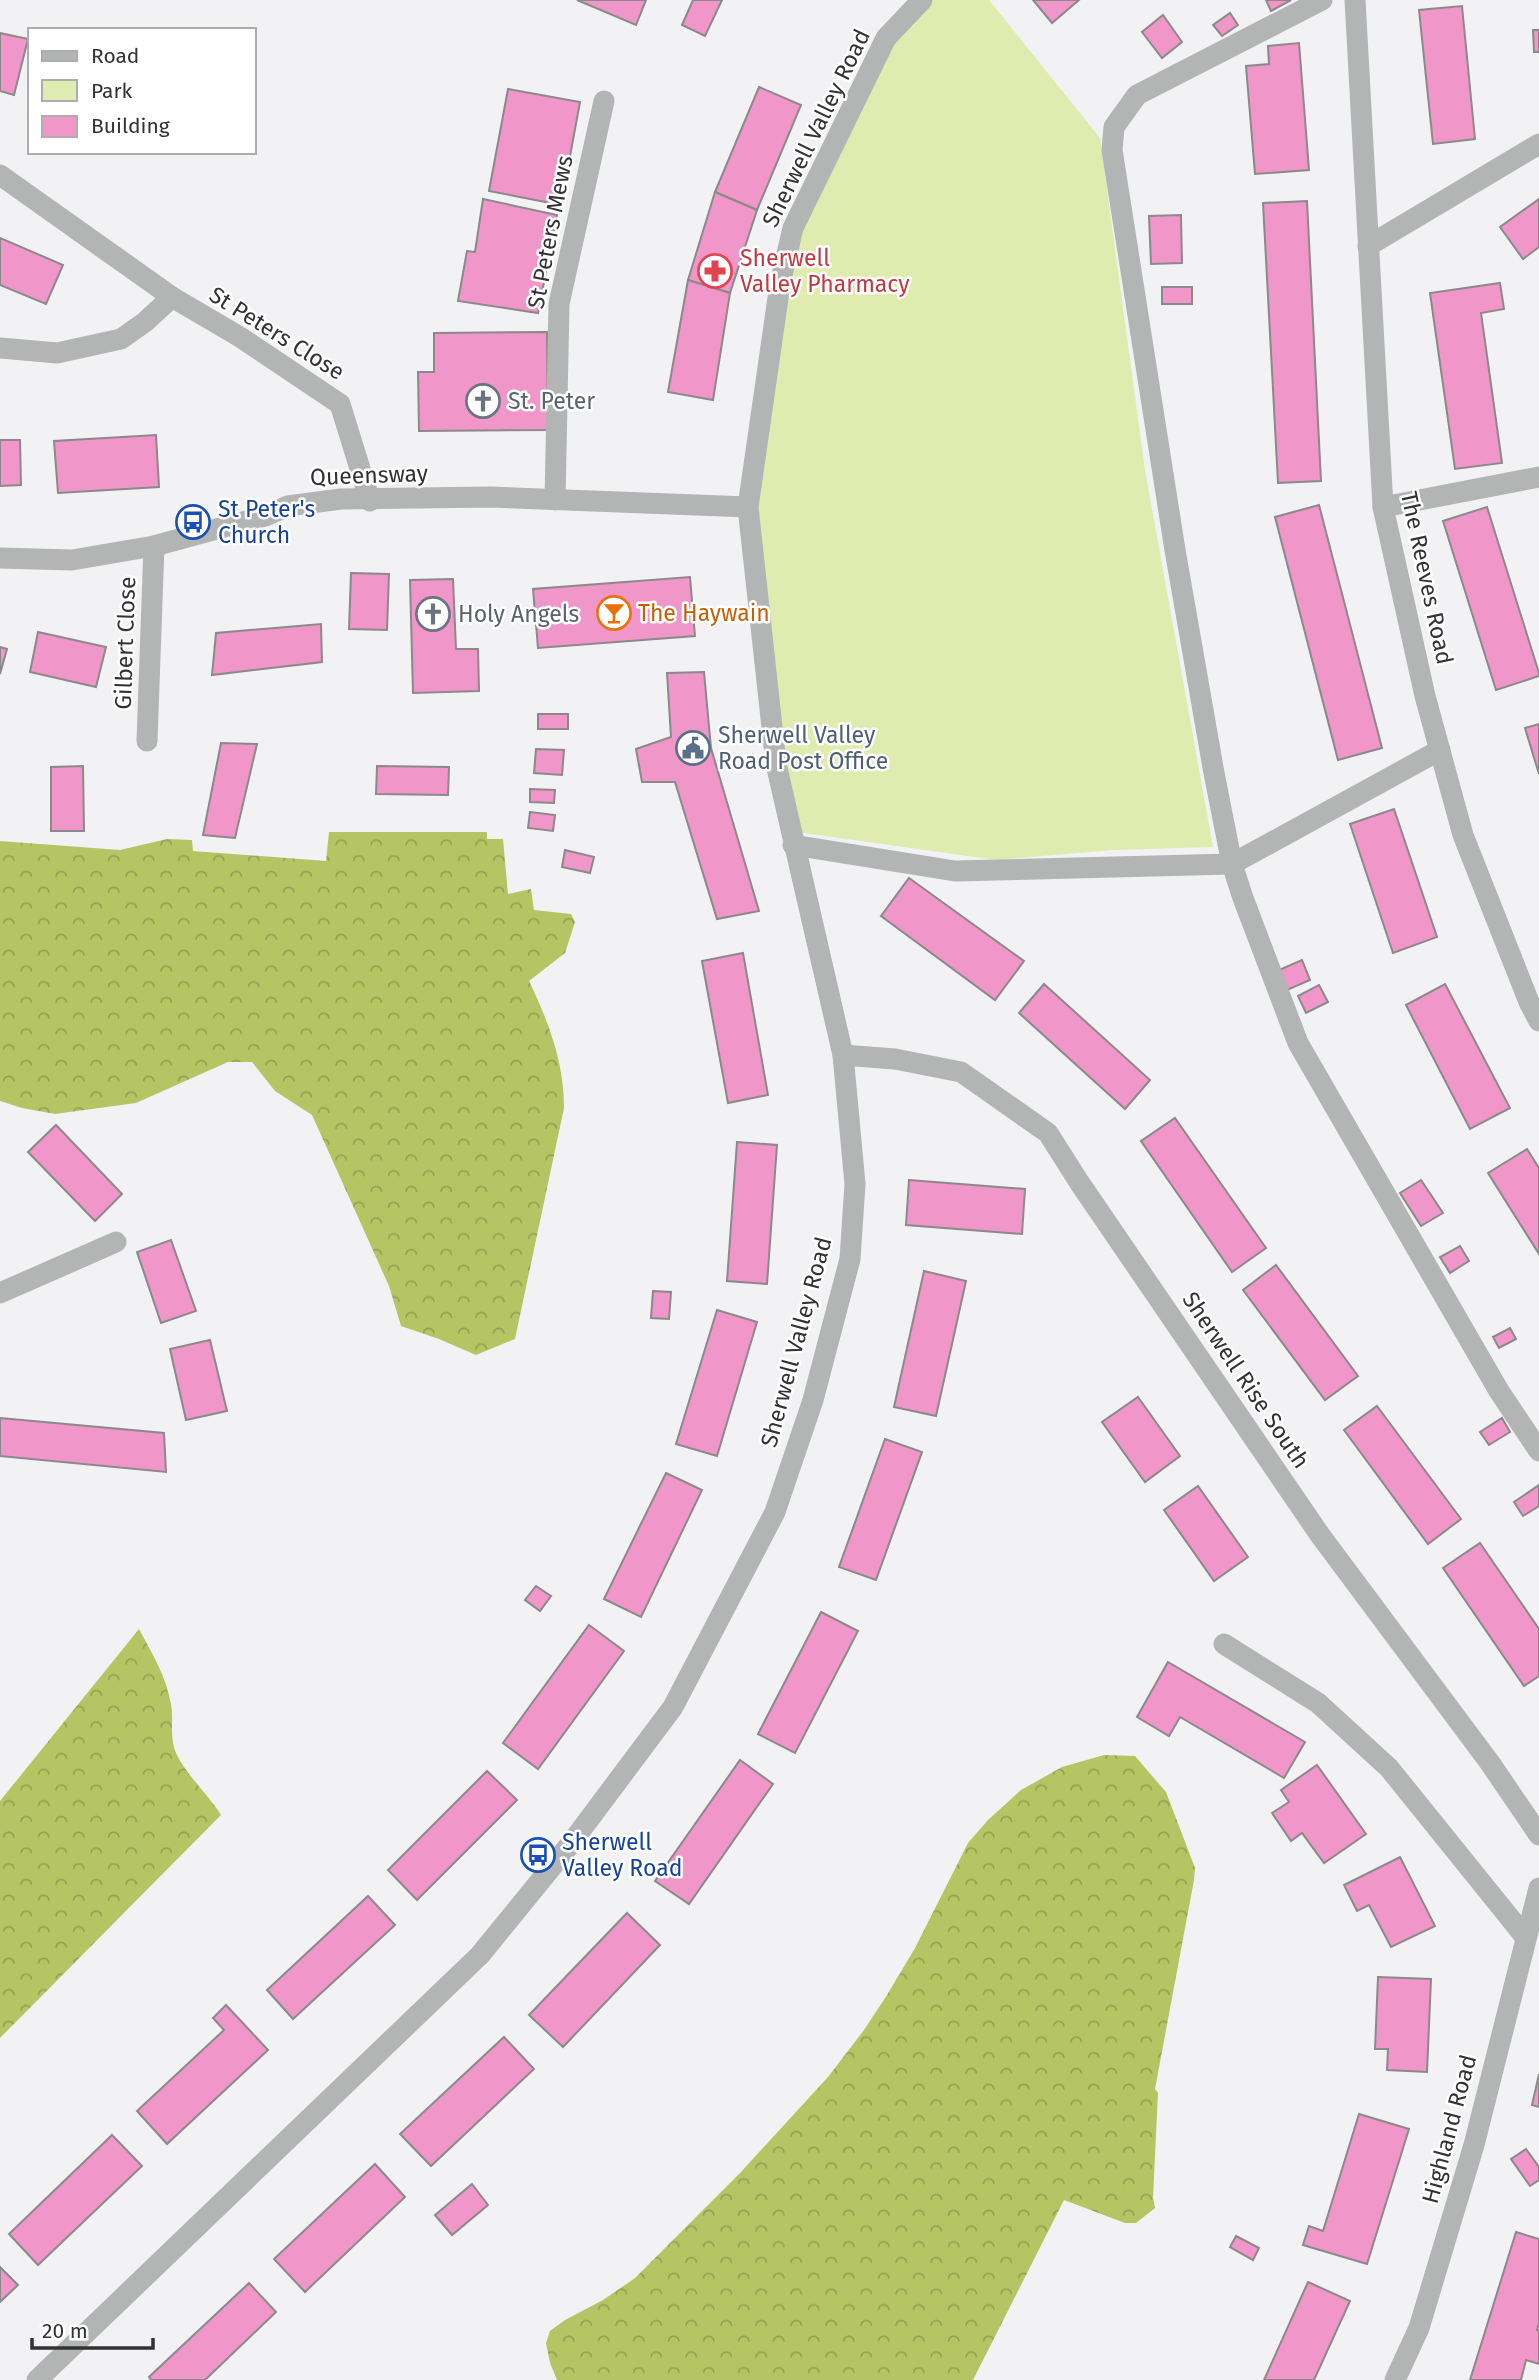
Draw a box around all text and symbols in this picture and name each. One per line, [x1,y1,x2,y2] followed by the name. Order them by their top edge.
[756,25,876,231] street label: Sherwell Valley Road
[28,28,256,154] legend
[91,43,139,69] text: Road
[91,78,133,104] text: Park
[91,113,170,139] text: Building
[521,153,579,311] street label: St Peters Mews
[740,244,910,298] place label: Sherwell Valley Pharmacy
[696,252,734,290] pharmacy icon: Sherwell Valley Pharmacy
[204,280,350,386] street label: St Peters Close
[464,382,502,420] church icon: St. Peter
[508,387,595,415] place label: St. Peter
[309,459,429,491] street label: Queensway
[1395,489,1459,667] street label: The Reeves Road
[218,495,315,549] place label: St Peter's Church
[174,503,212,541] bus stop icon: St Peter's Church
[109,576,141,710] street label: Gilbert Close
[595,594,633,632] bar icon: The Haywain
[414,595,452,633] church icon: Holy Angels
[638,599,770,627] place label: The Haywain
[458,600,579,628] place label: Holy Angels
[718,721,888,775] place label: Sherwell Valley Road Post Office
[674,729,712,767] public building icon: Sherwell Valley Road Post Office
[754,1234,838,1450] street label: Sherwell Valley Road
[1177,1286,1315,1474] street label: Sherwell Rise South
[562,1828,682,1882] place label: Sherwell Valley Road
[519,1836,557,1874] bus stop icon: Sherwell Valley Road
[1416,2051,1482,2207] street label: Highland Road
[32,2306,152,2350] scale bar
[42,2318,88,2344] text: 20 m

